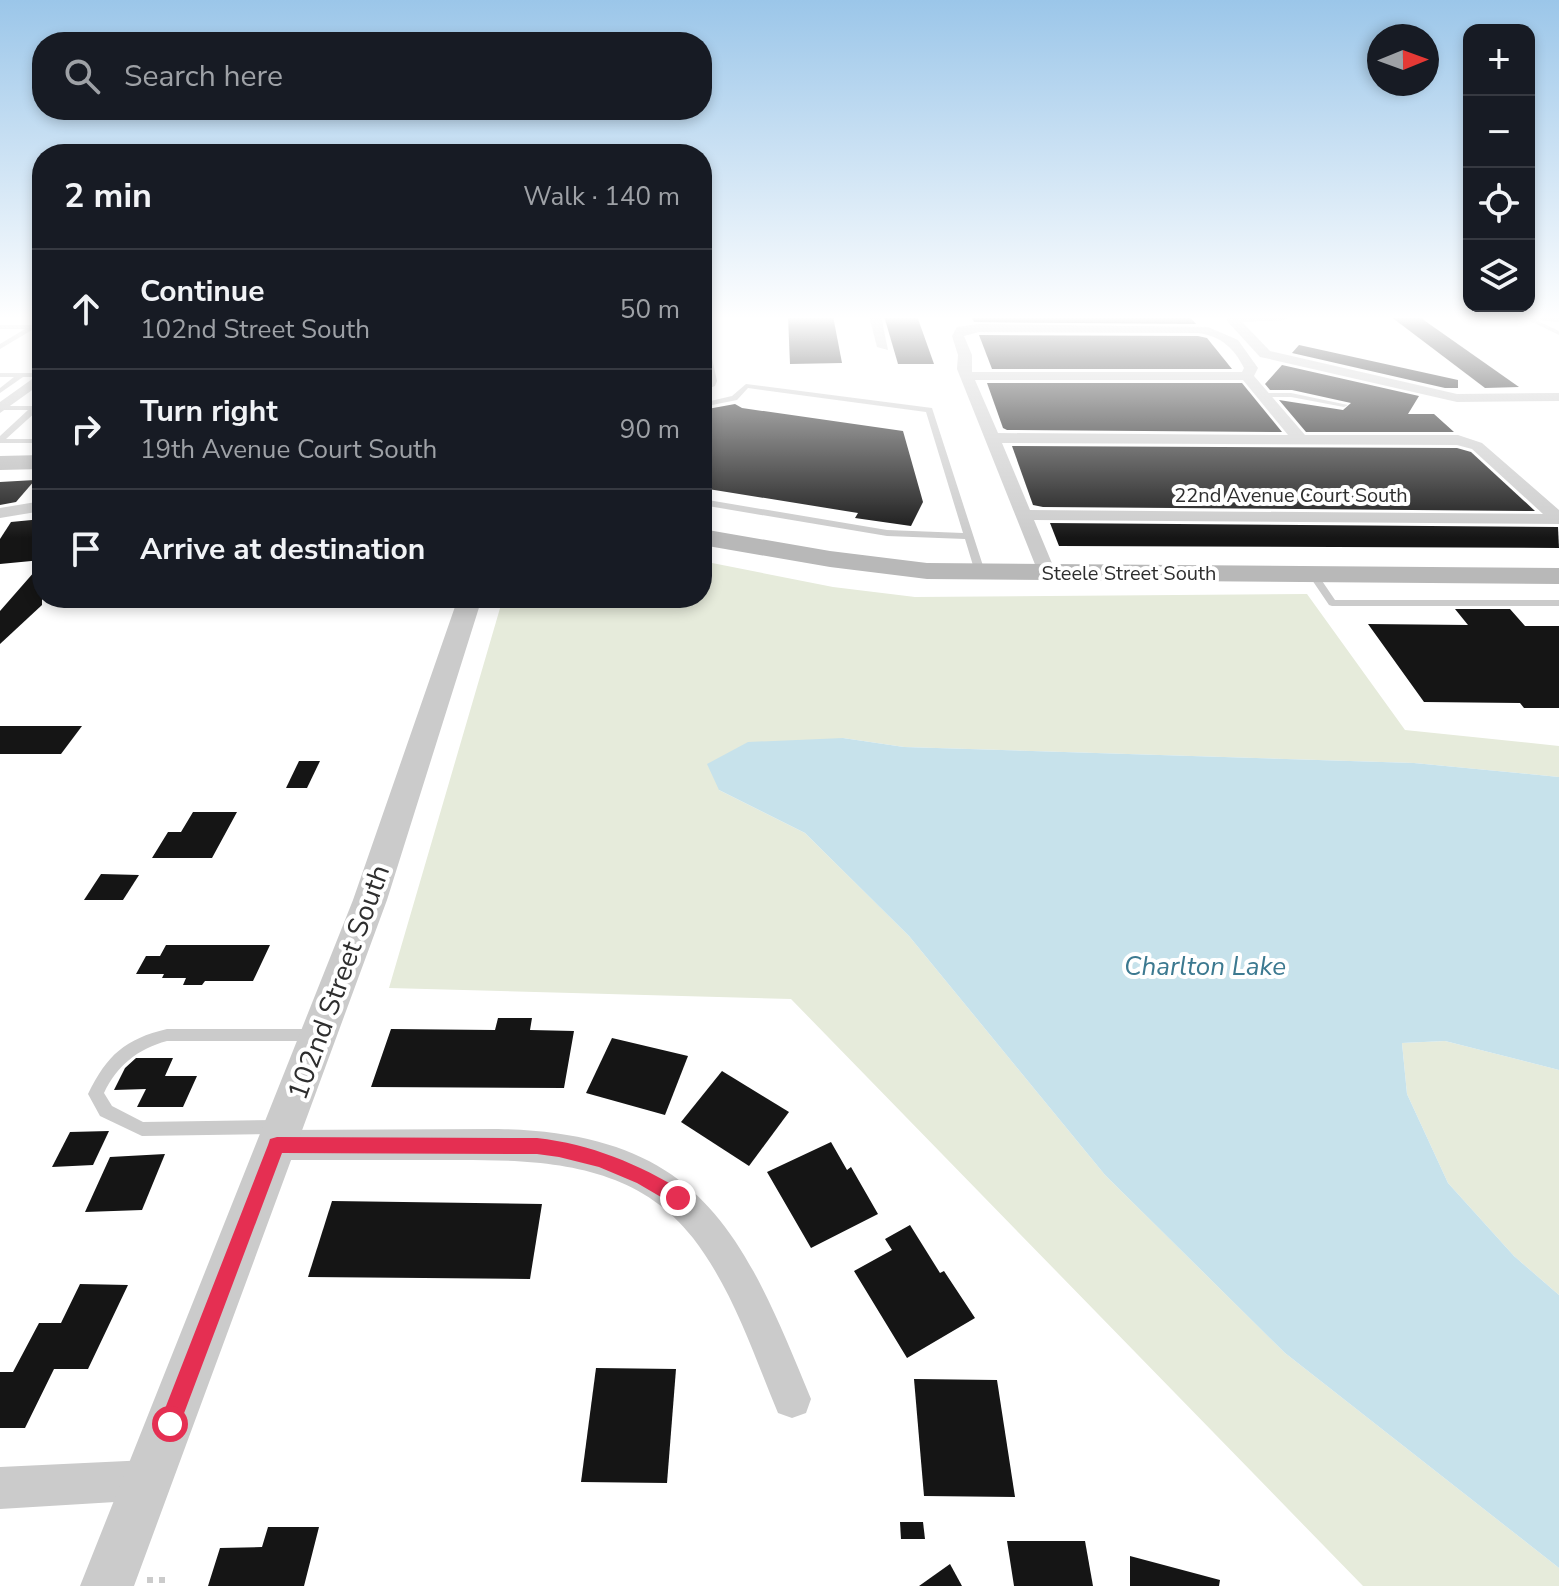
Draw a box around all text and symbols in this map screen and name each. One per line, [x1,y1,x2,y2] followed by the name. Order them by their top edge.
[1367,24,1439,96] north arrow
[1463,24,1535,312] map controls
[1463,24,1535,96] button: +
[32,32,712,120] search box
[60,54,104,98] icon: search
[124,56,283,97] text: Search here
[1463,96,1535,168] button: −
[1463,168,1535,240] button: locate
[64,173,152,219] text: 2 min
[523,179,680,214] text: Walk · 140 m
[1463,240,1535,312] button: layers
[140,271,265,312] text: Continue
[64,287,108,331] icon: ahead
[620,292,680,327] text: 50 m
[140,312,370,347] text: 102nd Street South
[140,391,278,432] text: Turn right
[64,407,108,451] icon: right
[620,412,680,447] text: 90 m
[140,432,437,467] text: 19th Avenue Court South
[1174,482,1408,509] street label: 22nd Avenue Court South
[64,527,108,571] icon: arrive
[140,529,425,570] text: Arrive at destination
[1042,560,1216,587] street label: Steele Street South
[279,859,399,1105] street label: 102nd Street South
[1124,949,1286,984] water label: Charlton Lake
[660,1180,696,1216] route end
[152,1406,188,1442] route start

